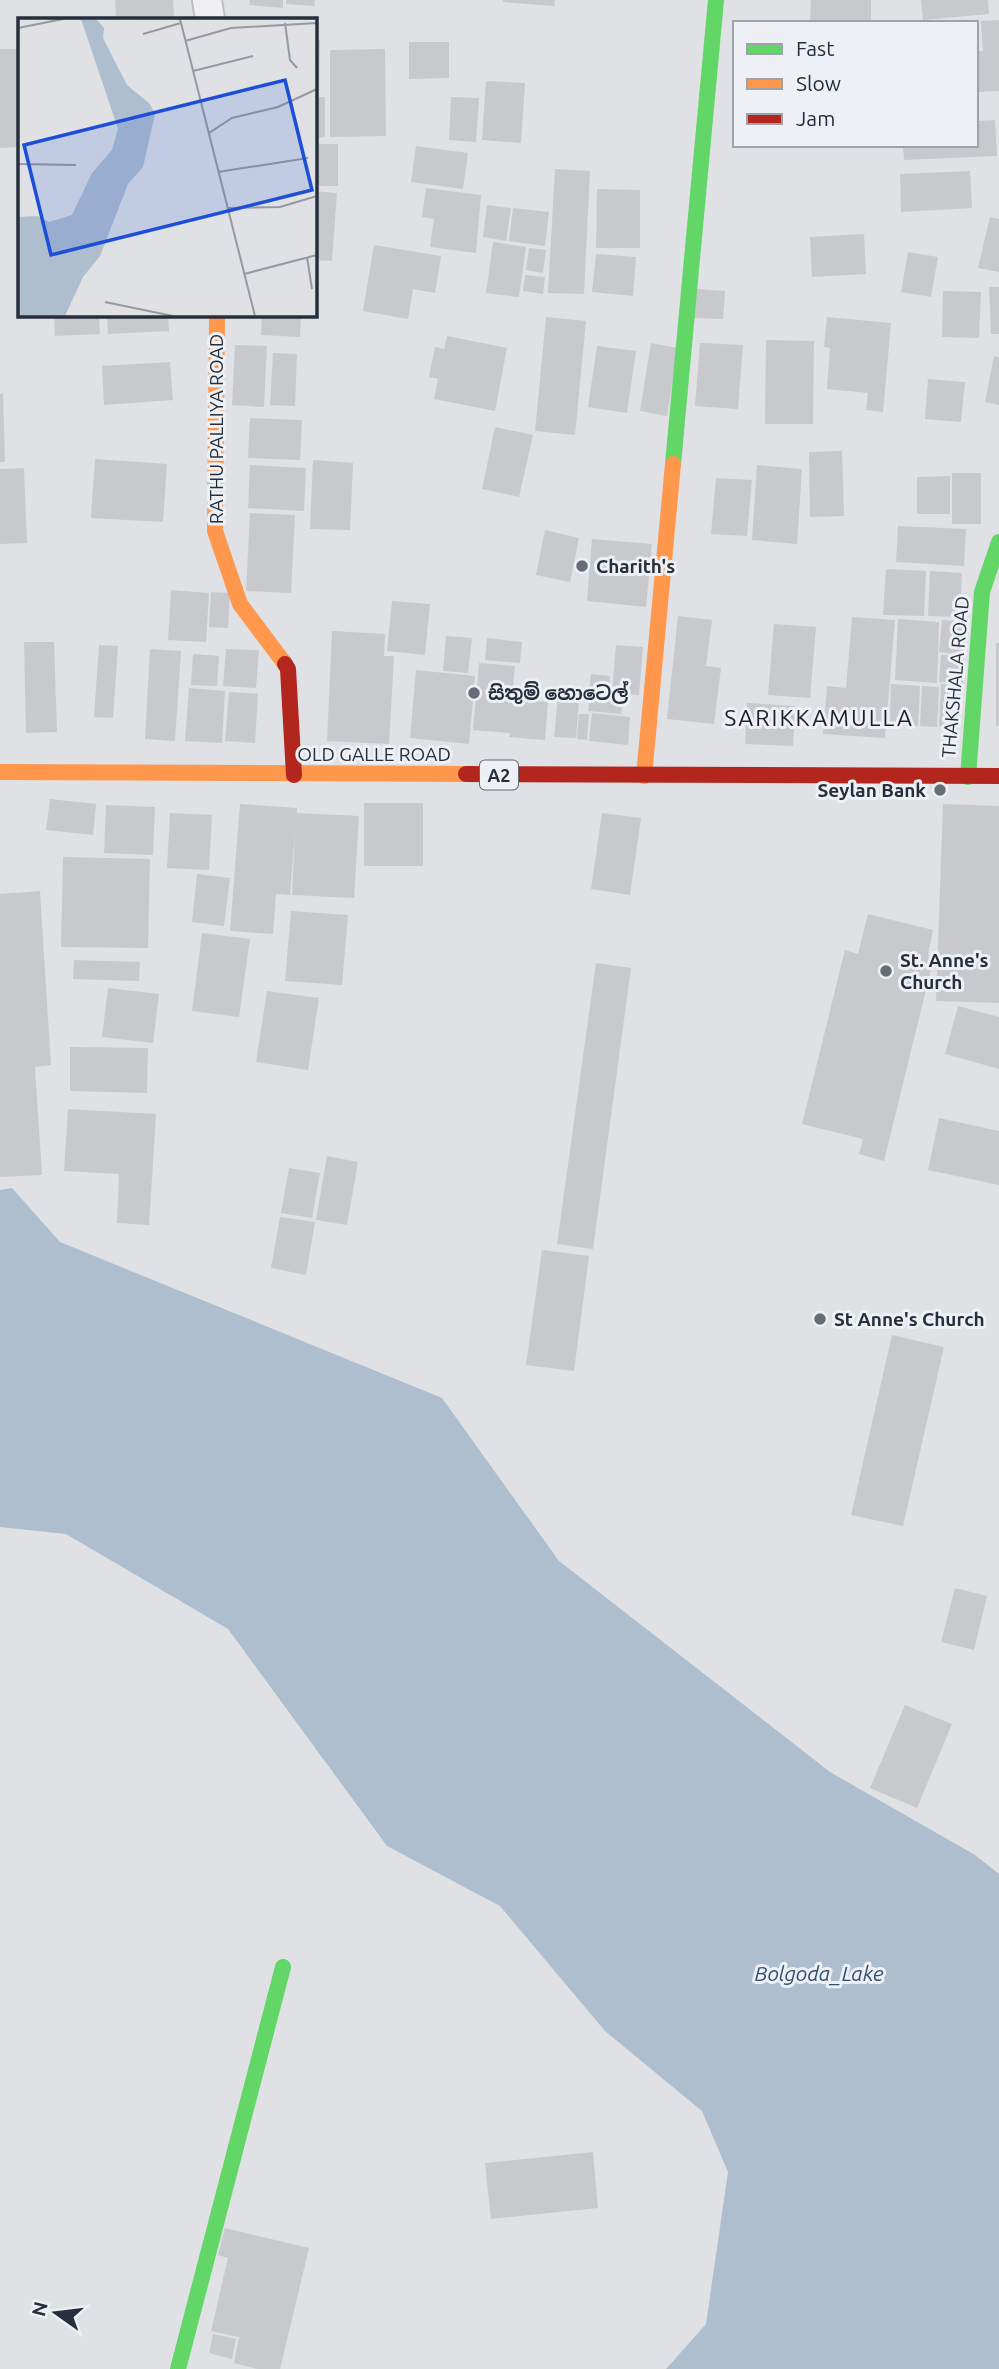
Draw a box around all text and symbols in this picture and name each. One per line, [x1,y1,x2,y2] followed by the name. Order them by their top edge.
[18,18,317,317] inset map
[733,21,978,147] legend
[796,36,834,60] text: Fast
[796,71,841,95] text: Slow
[796,106,835,130] text: Jam
[205,334,227,524] street label: RATHU PALLIYA ROAD
[596,555,675,577] place label: Charith's
[574,558,590,574] marker: Charith's
[937,595,973,759] street label: THAKSHALA ROAD
[488,680,629,704] place label: සිතුම් හොටෙල්
[466,685,482,701] marker: සිතුම් හොටෙල්
[724,705,914,730] district label: SARIKKAMULLA
[297,743,451,765] street label: OLD GALLE ROAD
[480,760,518,790] road number: A2
[818,779,926,801] place label: Seylan Bank
[932,782,948,798] marker: Seylan Bank
[900,949,989,993] place label: St. Anne's Church
[878,963,894,979] marker: St. Anne's Church
[834,1308,985,1330] place label: St Anne's Church
[812,1311,828,1327] marker: St Anne's Church
[754,1961,884,1986] water label: Bolgoda_Lake
[21,2278,91,2348] north arrow
[27,2299,52,2318] text: N

